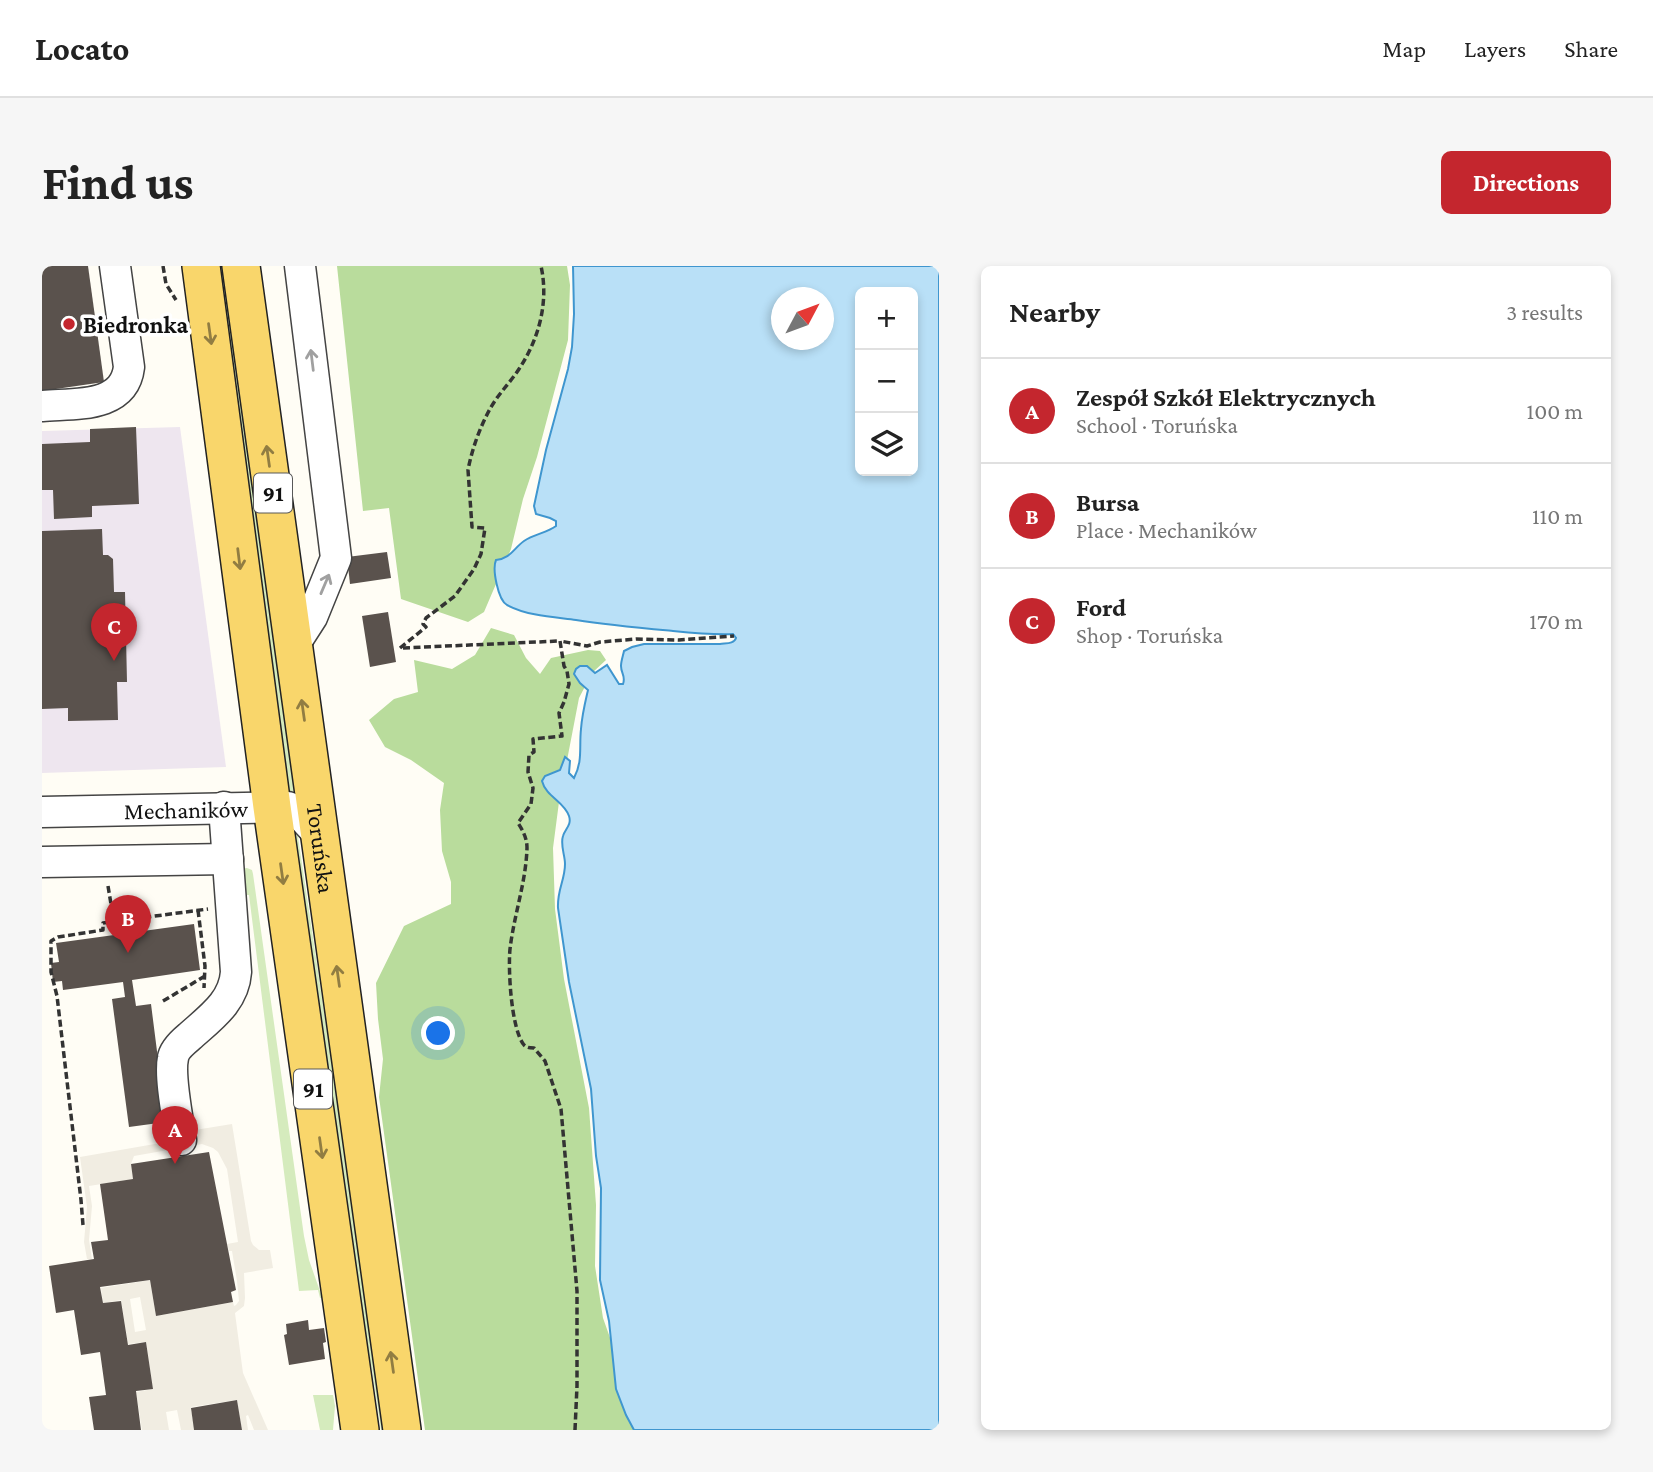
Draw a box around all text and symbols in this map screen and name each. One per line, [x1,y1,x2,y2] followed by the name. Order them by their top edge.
[35,30,130,67] text: Locato
[1382,35,1426,62] text: Map
[1464,35,1526,62] text: Layers
[1564,35,1618,62] text: Share
[1441,151,1611,214] button: Directions
[42,155,194,210] text: Find us
[771,287,834,350] north arrow
[855,287,918,476] map controls
[855,287,918,350] button: +
[1009,295,1100,328] text: Nearby
[1506,299,1583,325] text: 3 results
[83,311,189,338] place label: Biedronka
[61,316,77,332] marker: Biedronka
[203,322,216,344] one-way arrow
[305,350,318,372] one-way arrow
[855,350,918,413] button: −
[1076,383,1376,412] text: Zespół Szkół Elektrycznych
[1025,398,1039,424] text: A
[1527,398,1583,424] text: 100 m
[1076,412,1238,438] text: School · Toruńska
[855,413,918,476] button: layers
[261,445,274,468] one-way arrow
[254,474,292,512] road number: 91
[1076,488,1139,517] text: Bursa
[1025,503,1039,529] text: B
[1532,503,1583,529] text: 110 m
[1076,517,1257,543] text: Place · Mechaników
[233,547,246,570] one-way arrow
[320,574,333,596] one-way arrow
[1076,593,1126,622] text: Ford
[91,603,137,661] pin: C
[1025,608,1039,634] text: C
[1529,608,1583,634] text: 170 m
[1076,622,1223,648] text: Shop · Toruńska
[296,699,309,722] one-way arrow
[124,794,249,824] street label: Mechaników
[302,802,341,895] street label: Toruńska
[275,862,288,885] one-way arrow
[105,895,151,953] pin: B
[331,965,344,988] one-way arrow
[421,1016,455,1050] your location
[294,1070,332,1108] road number: 91
[152,1106,198,1164] pin: A
[315,1136,328,1159] one-way arrow
[385,1352,398,1374] one-way arrow

